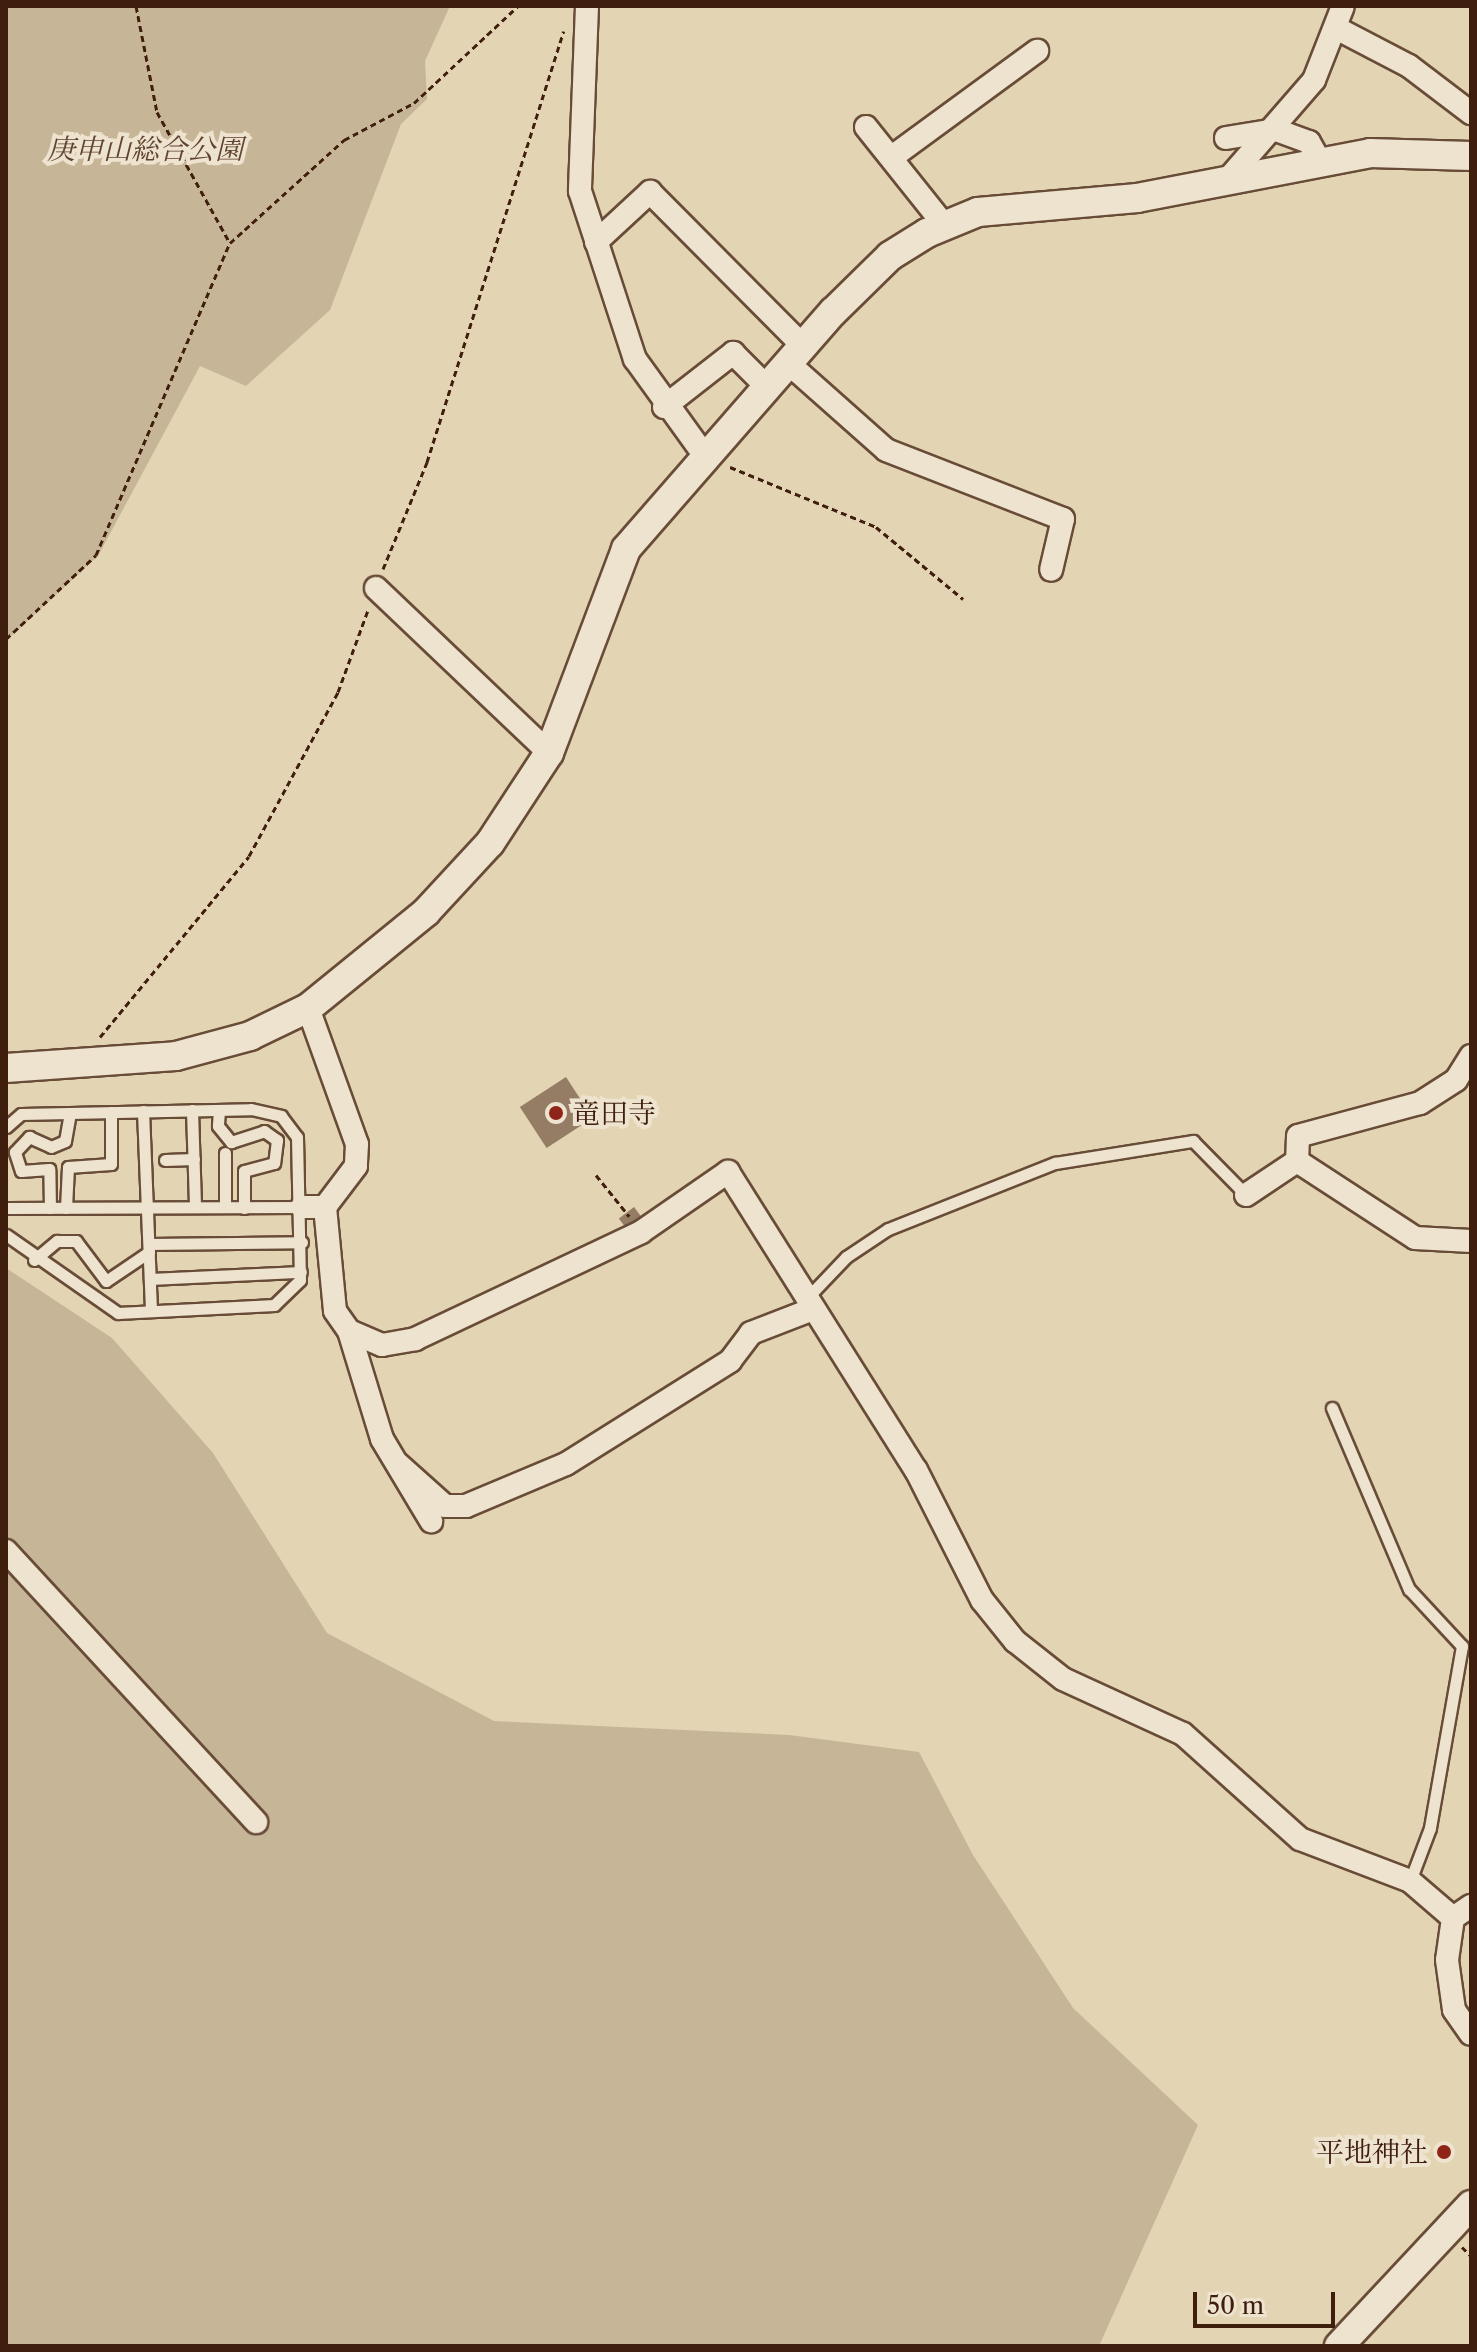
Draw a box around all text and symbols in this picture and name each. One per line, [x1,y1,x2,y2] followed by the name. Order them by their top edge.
[47,132,243,166] park label: 庚申山総合公園
[572,1096,656,1130] place label: 竜田寺
[547,1104,565,1122] marker: 竜田寺
[1316,2135,1428,2169] place label: 平地神社
[1435,2143,1453,2161] marker: 平地神社
[1197,2276,1339,2326] scale bar
[1207,2291,1264,2320] text: 50 m

